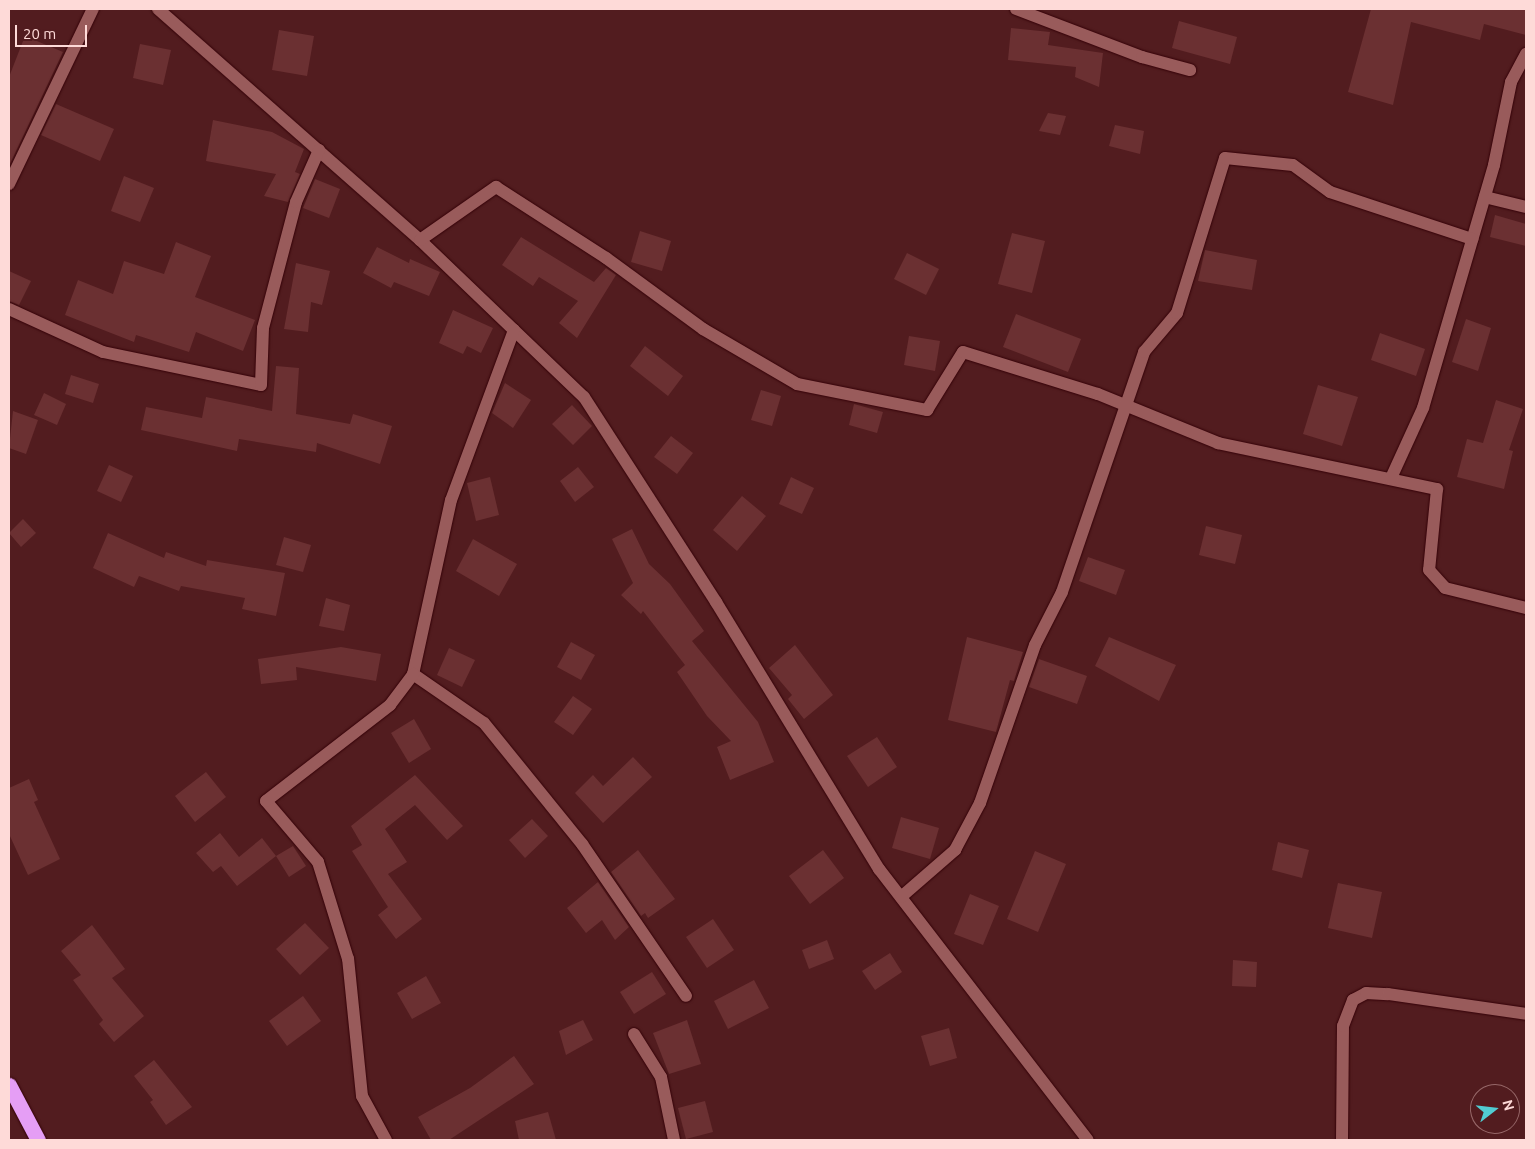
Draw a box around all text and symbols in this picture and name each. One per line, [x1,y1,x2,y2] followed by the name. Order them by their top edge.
[18,15,90,47] scale bar
[23,25,56,42] text: 20 m
[1470,1084,1520,1134] north arrow
[1499,1098,1518,1112] text: N

